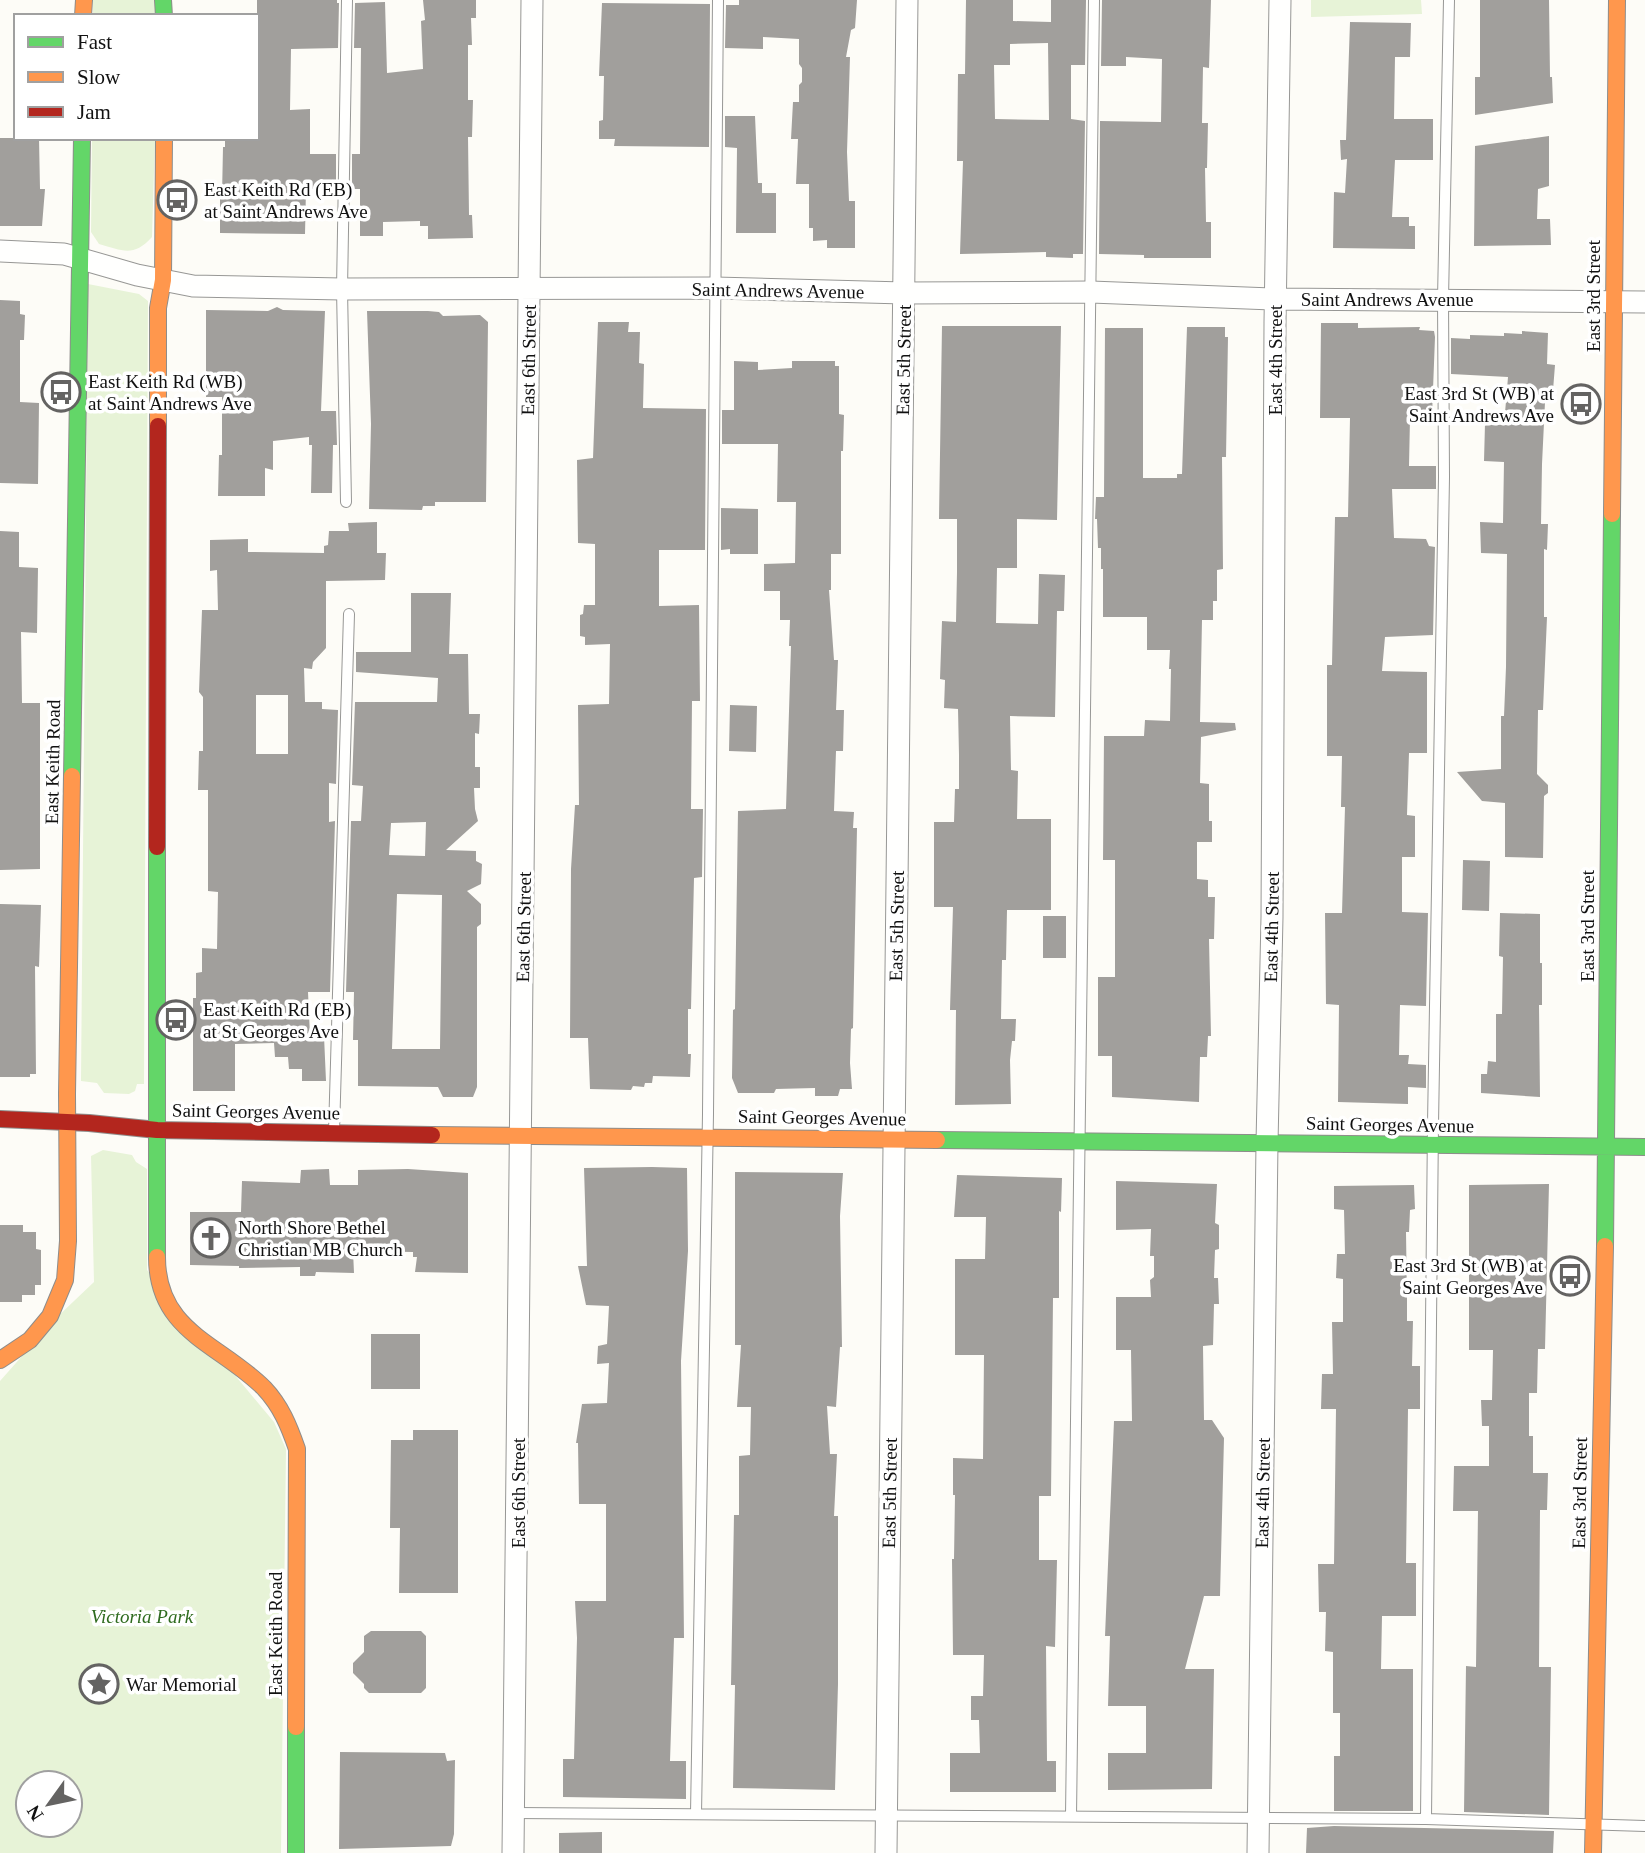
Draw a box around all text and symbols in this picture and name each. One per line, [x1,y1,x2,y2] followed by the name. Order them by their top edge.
[14,14,259,140] legend
[77,30,112,54] text: Fast
[77,65,121,89] text: Slow
[77,100,111,124] text: Jam
[156,179,198,221] bus stop icon: East Keith Rd (EB) at Saint Andrews Ave
[204,179,368,222] place label: East Keith Rd (EB) at Saint Andrews Ave
[1583,239,1604,352] street label: East 3rd Street
[691,278,865,303] street label: Saint Andrews Avenue
[1301,289,1473,310] street label: Saint Andrews Avenue
[517,304,540,416] street label: East 6th Street
[892,304,915,416] street label: East 5th Street
[1265,304,1286,415] street label: East 4th Street
[40,371,82,413] bus stop icon: East Keith Rd (WB) at Saint Andrews Ave
[88,371,252,414] place label: East Keith Rd (WB) at Saint Andrews Ave
[1404,383,1555,426] place label: East 3rd St (WB) at Saint Andrews Ave
[1560,383,1602,425] bus stop icon: East 3rd St (WB) at Saint Andrews Ave
[41,699,64,824] street label: East Keith Road
[1577,869,1598,982] street label: East 3rd Street
[885,870,908,982] street label: East 5th Street
[512,871,535,983] street label: East 6th Street
[1260,871,1283,983] street label: East 4th Street
[155,999,197,1041] bus stop icon: East Keith Rd (EB) at St Georges Ave
[203,999,351,1042] place label: East Keith Rd (EB) at St Georges Ave
[172,1100,340,1123] street label: Saint Georges Avenue
[738,1106,906,1129] street label: Saint Georges Avenue
[1306,1113,1474,1136] street label: Saint Georges Avenue
[190,1217,232,1259] church icon: North Shore Bethel Christian MB Church
[238,1217,403,1260] place label: North Shore Bethel Christian MB Church
[1393,1255,1544,1298] place label: East 3rd St (WB) at Saint Georges Ave
[1549,1255,1591,1297] bus stop icon: East 3rd St (WB) at Saint Georges Ave
[1568,1436,1591,1549] street label: East 3rd Street
[508,1437,529,1548] street label: East 6th Street
[878,1437,901,1549] street label: East 5th Street
[1251,1437,1274,1549] street label: East 4th Street
[265,1571,286,1696] street label: East Keith Road
[91,1606,194,1627] park label: Victoria Park
[78,1663,120,1705] place icon: War Memorial
[126,1674,237,1695] place label: War Memorial
[14,1769,84,1839] north arrow
[22,1801,48,1824] text: N

